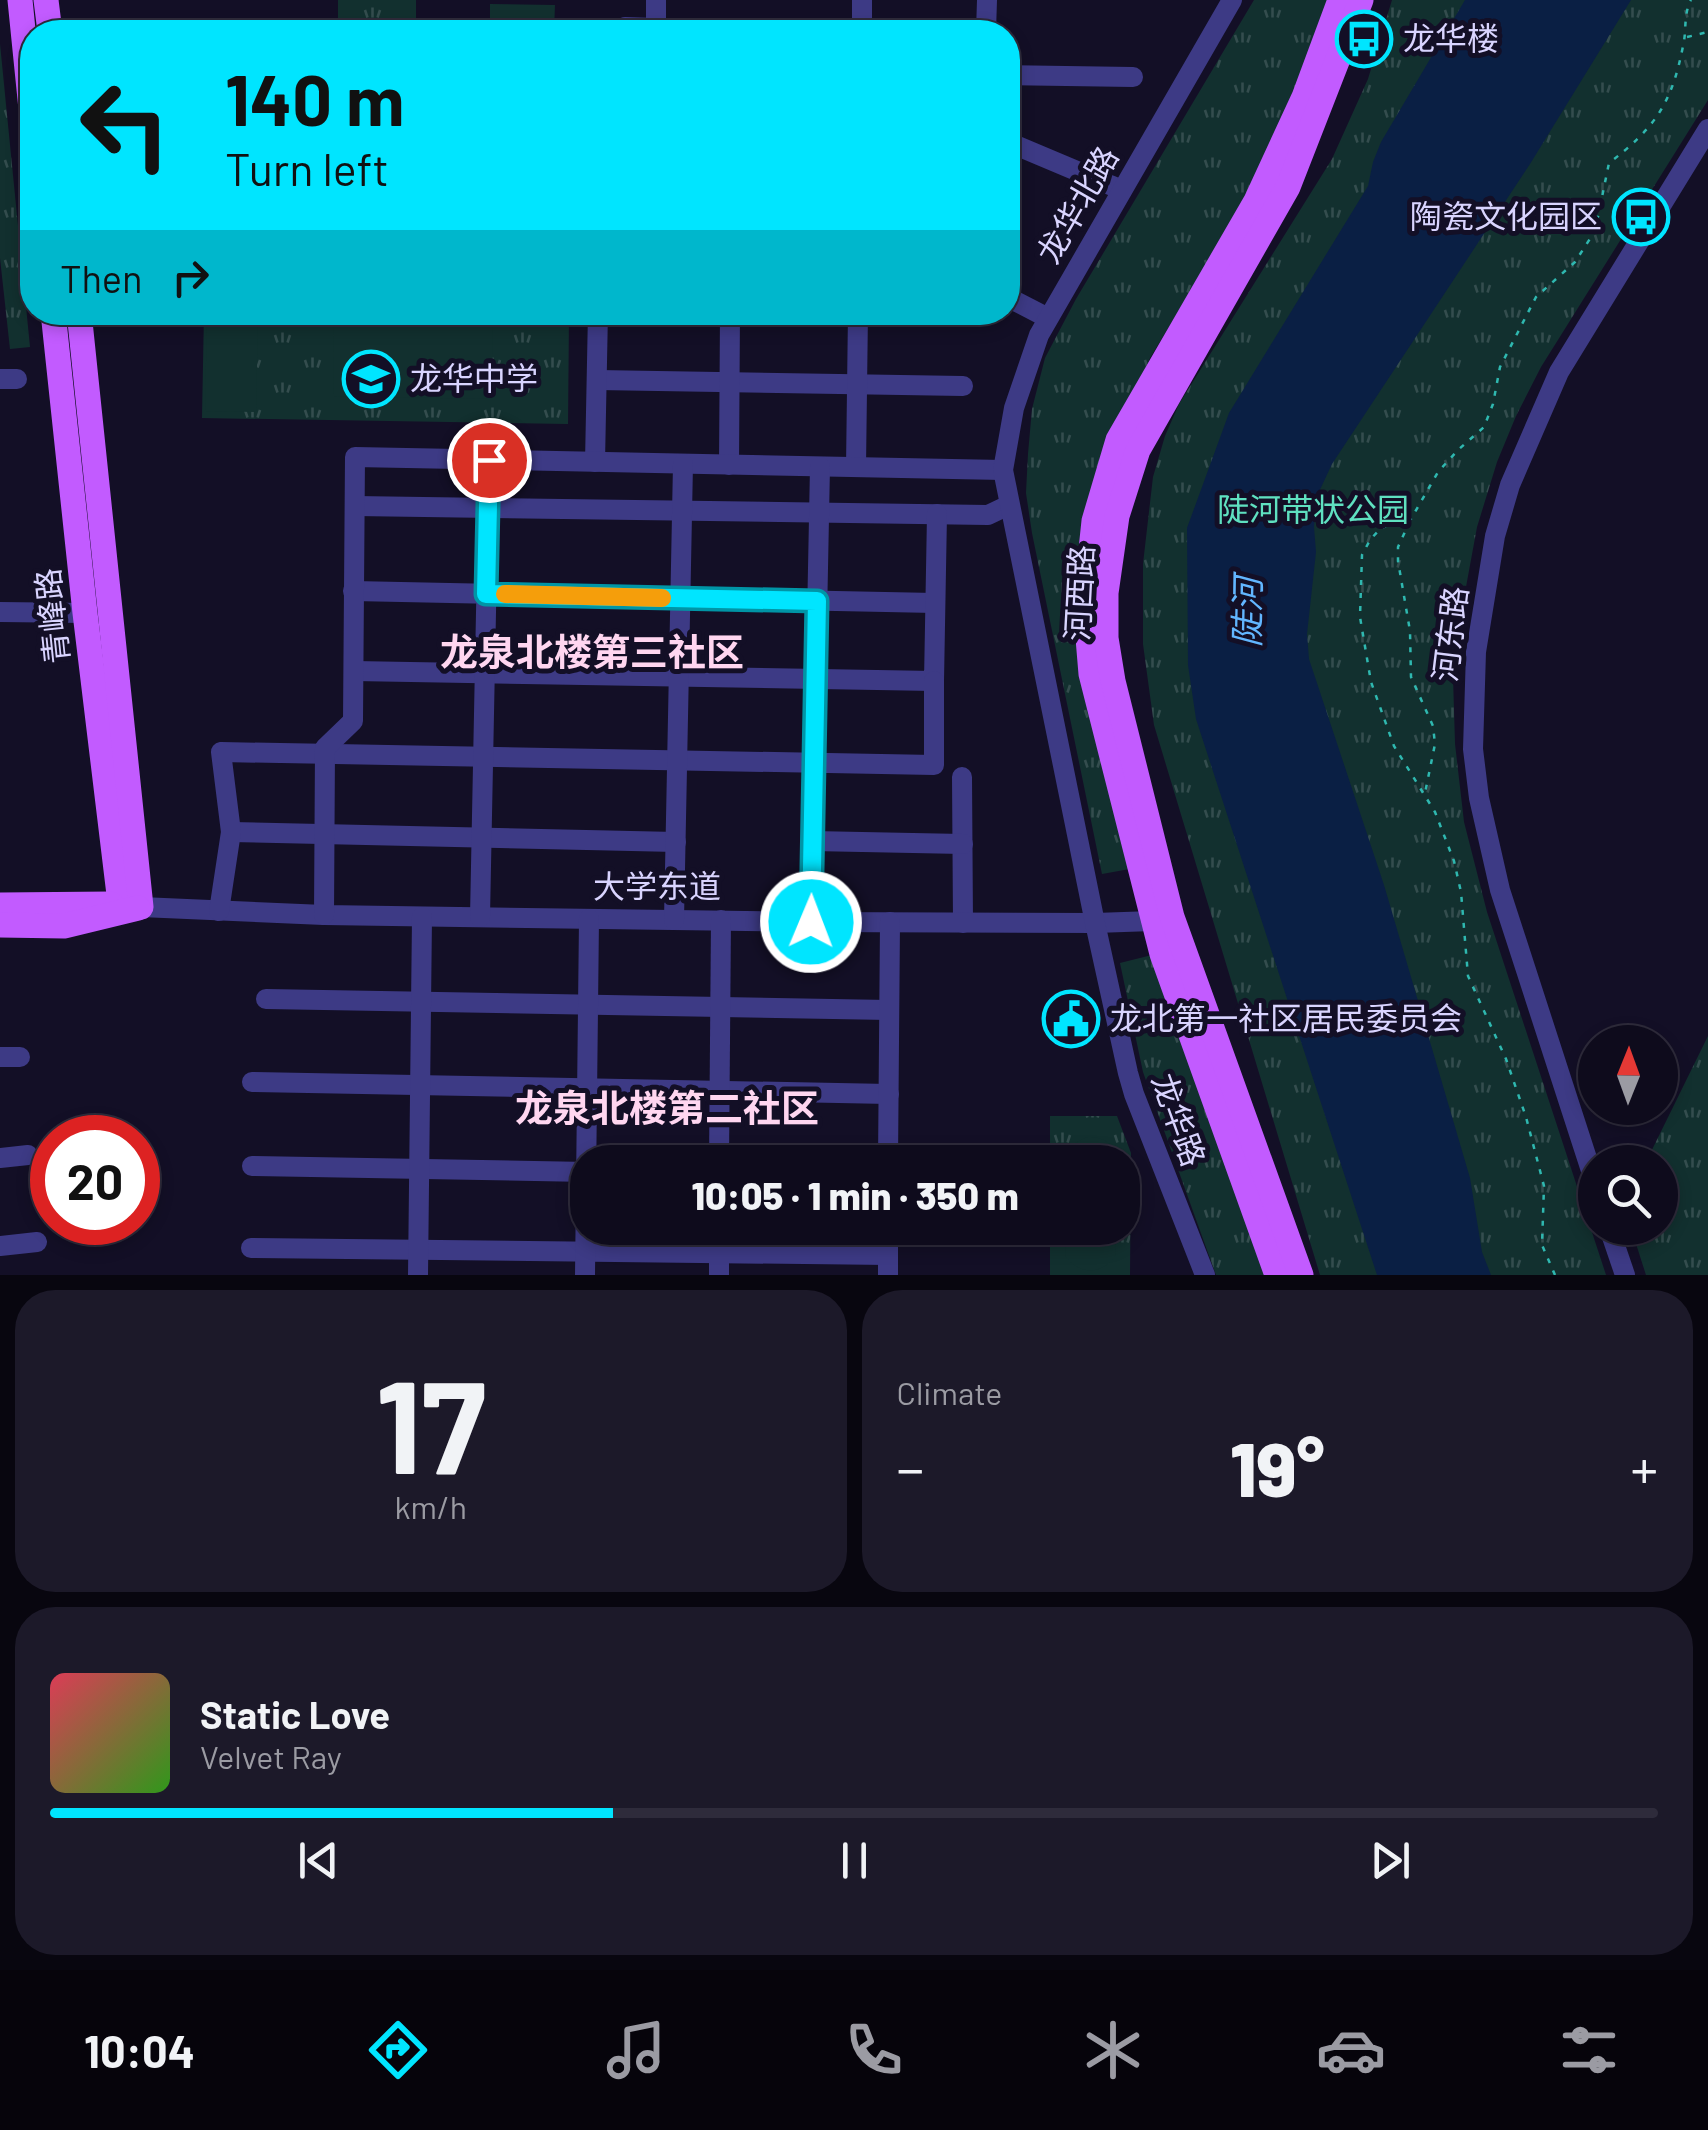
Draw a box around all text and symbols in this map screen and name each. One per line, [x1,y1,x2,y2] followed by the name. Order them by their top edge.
[1334,9,1394,69] bus stop icon: 龙华楼
[1403,18,1499,56] place label: 龙华楼
[225,56,404,140] text: 140 m
[60,60,190,190] icon: left
[1028,139,1125,269] street label: 龙华北路
[225,141,389,195] text: Turn left
[1611,187,1671,247] bus stop icon: 陶瓷文化园区
[1410,196,1602,234] place label: 陶瓷文化园区
[163,250,218,305] icon: right
[60,255,143,301] text: Then
[341,349,401,409] school or university icon: 龙华中学
[410,358,538,396] place label: 龙华中学
[447,418,532,503] pin
[462,433,517,488] icon: arrive
[1217,489,1409,527] park label: 陡河带状公园
[1057,544,1099,642] street label: 河西路
[27,566,75,666] street label: 青峰路
[1224,571,1268,647] water label: 陡河
[1424,584,1474,684] street label: 河东路
[440,628,744,674] district label: 龙泉北楼第三社区
[593,866,721,904] street label: 大学东道
[759,870,863,974] position arrow
[1041,989,1101,1049] public building icon: 龙北第一社区居民委员会
[1110,998,1462,1036] place label: 龙北第一社区居民委员会
[1578,1025,1678,1125] north arrow
[1578,1025,1678,1245] map controls
[1146,1068,1214,1171] street label: 龙华路
[515,1084,819,1130] district label: 龙泉北楼第二社区
[30,1115,160,1245] speed limit sign: 20
[1578,1145,1678,1245] button: search
[691,1172,1019,1218] text: 10:05 · 1 min · 350 m
[375,1344,486,1500] text: 17
[897,1373,1002,1411] text: Climate
[1230,1422,1325,1512] text: 19°
[897,1434,924,1500] text: −
[1630,1434,1658,1500] text: +
[395,1487,467,1525] text: km/h
[200,1691,390,1737] text: Static Love
[200,1737,342,1775] text: Velvet Ray
[291,1833,346,1888] icon: previous
[827,1833,882,1888] icon: pause
[1363,1833,1418,1888] icon: next
[363,2015,433,2085] icon: directions
[601,2015,671,2085] icon: music
[839,2015,909,2085] icon: phone
[1078,2015,1148,2085] icon: climate
[1316,2015,1386,2085] icon: car
[1554,2015,1624,2085] icon: filters
[84,2023,195,2077] text: 10:04

